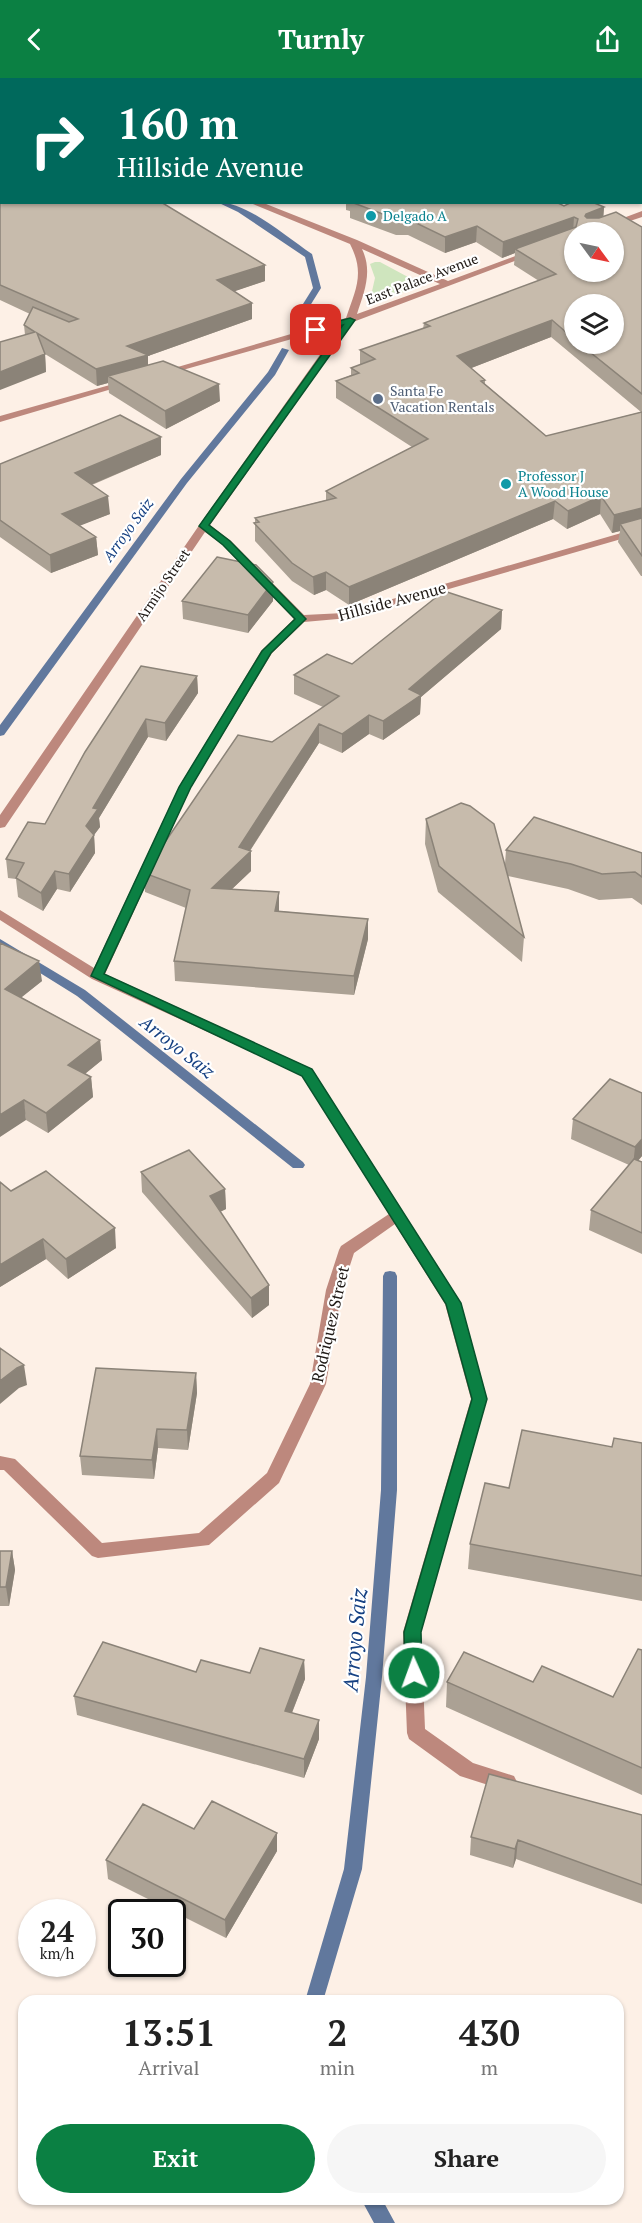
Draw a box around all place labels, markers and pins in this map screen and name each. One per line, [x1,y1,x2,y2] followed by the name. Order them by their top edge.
[383,206,447,225] place label: Delgado A
[364,209,378,223] marker: Delgado A
[290,304,341,355] pin
[390,381,495,416] place label: Santa Fe Vacation Rentals
[371,392,385,406] marker: Santa Fe Vacation Rentals
[518,466,609,501] place label: Professor J A Wood House
[499,477,513,491] marker: Professor J A Wood House

